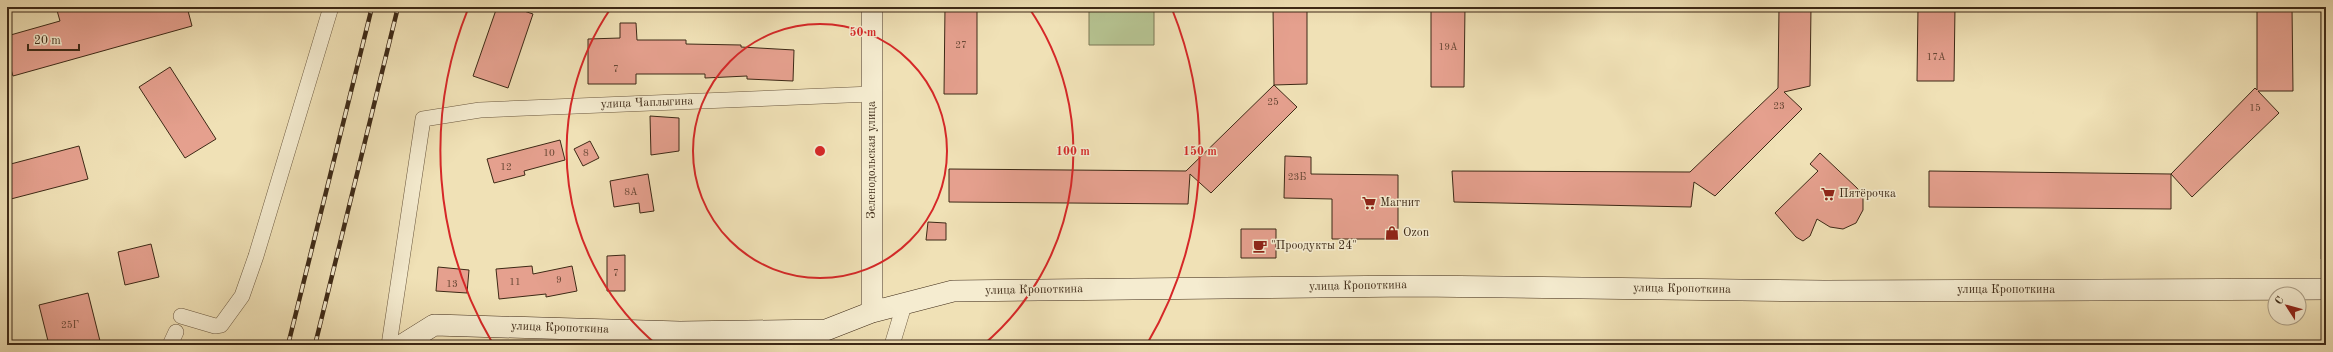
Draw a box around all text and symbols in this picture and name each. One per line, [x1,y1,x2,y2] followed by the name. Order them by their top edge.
[28,26,79,52] scale bar
[850,26,877,39] text: 50 m
[34,35,61,47] text: 20 m
[955,40,967,50] house number: 27
[1438,42,1458,52] house number: 19А
[1926,52,1946,62] house number: 17А
[613,64,619,74] house number: 7
[600,95,694,111] street label: улица Чаплыгина
[1267,97,1279,107] house number: 25
[866,101,878,219] street label: Зеленодольская улица
[1773,101,1785,111] house number: 23
[2249,103,2261,113] house number: 15
[813,144,827,158] centre of rings
[1183,145,1217,158] text: 150 m
[1056,146,1090,158] text: 100 m
[543,148,555,158] house number: 10
[583,148,589,158] house number: 8
[500,162,512,172] house number: 12
[1288,172,1306,182] house number: 23Б
[1820,186,1836,202] supermarket icon: Пятёрочка
[624,187,638,197] house number: 8А
[1839,188,1896,200] place label: Пятёрочка
[1361,195,1377,211] supermarket icon: Магнит
[1380,197,1420,209] place label: Магнит
[1384,225,1400,241] shop icon: Ozon
[1403,227,1430,239] place label: Ozon
[1252,238,1268,254] cafe icon: "Проодукты 24"
[1271,240,1357,252] place label: "Проодукты 24"
[613,268,619,278] house number: 7
[556,275,562,285] house number: 9
[509,277,521,287] house number: 11
[446,279,458,289] house number: 13
[1309,279,1407,293] street label: улица Кропоткина
[1633,282,1731,296] street label: улица Кропоткина
[985,283,1083,297] street label: улица Кропоткина
[1957,284,2055,296] street label: улица Кропоткина
[2267,286,2307,326] north arrow
[2274,295,2287,307] text: С
[61,320,79,330] house number: 25Г
[511,320,609,336] street label: улица Кропоткина

